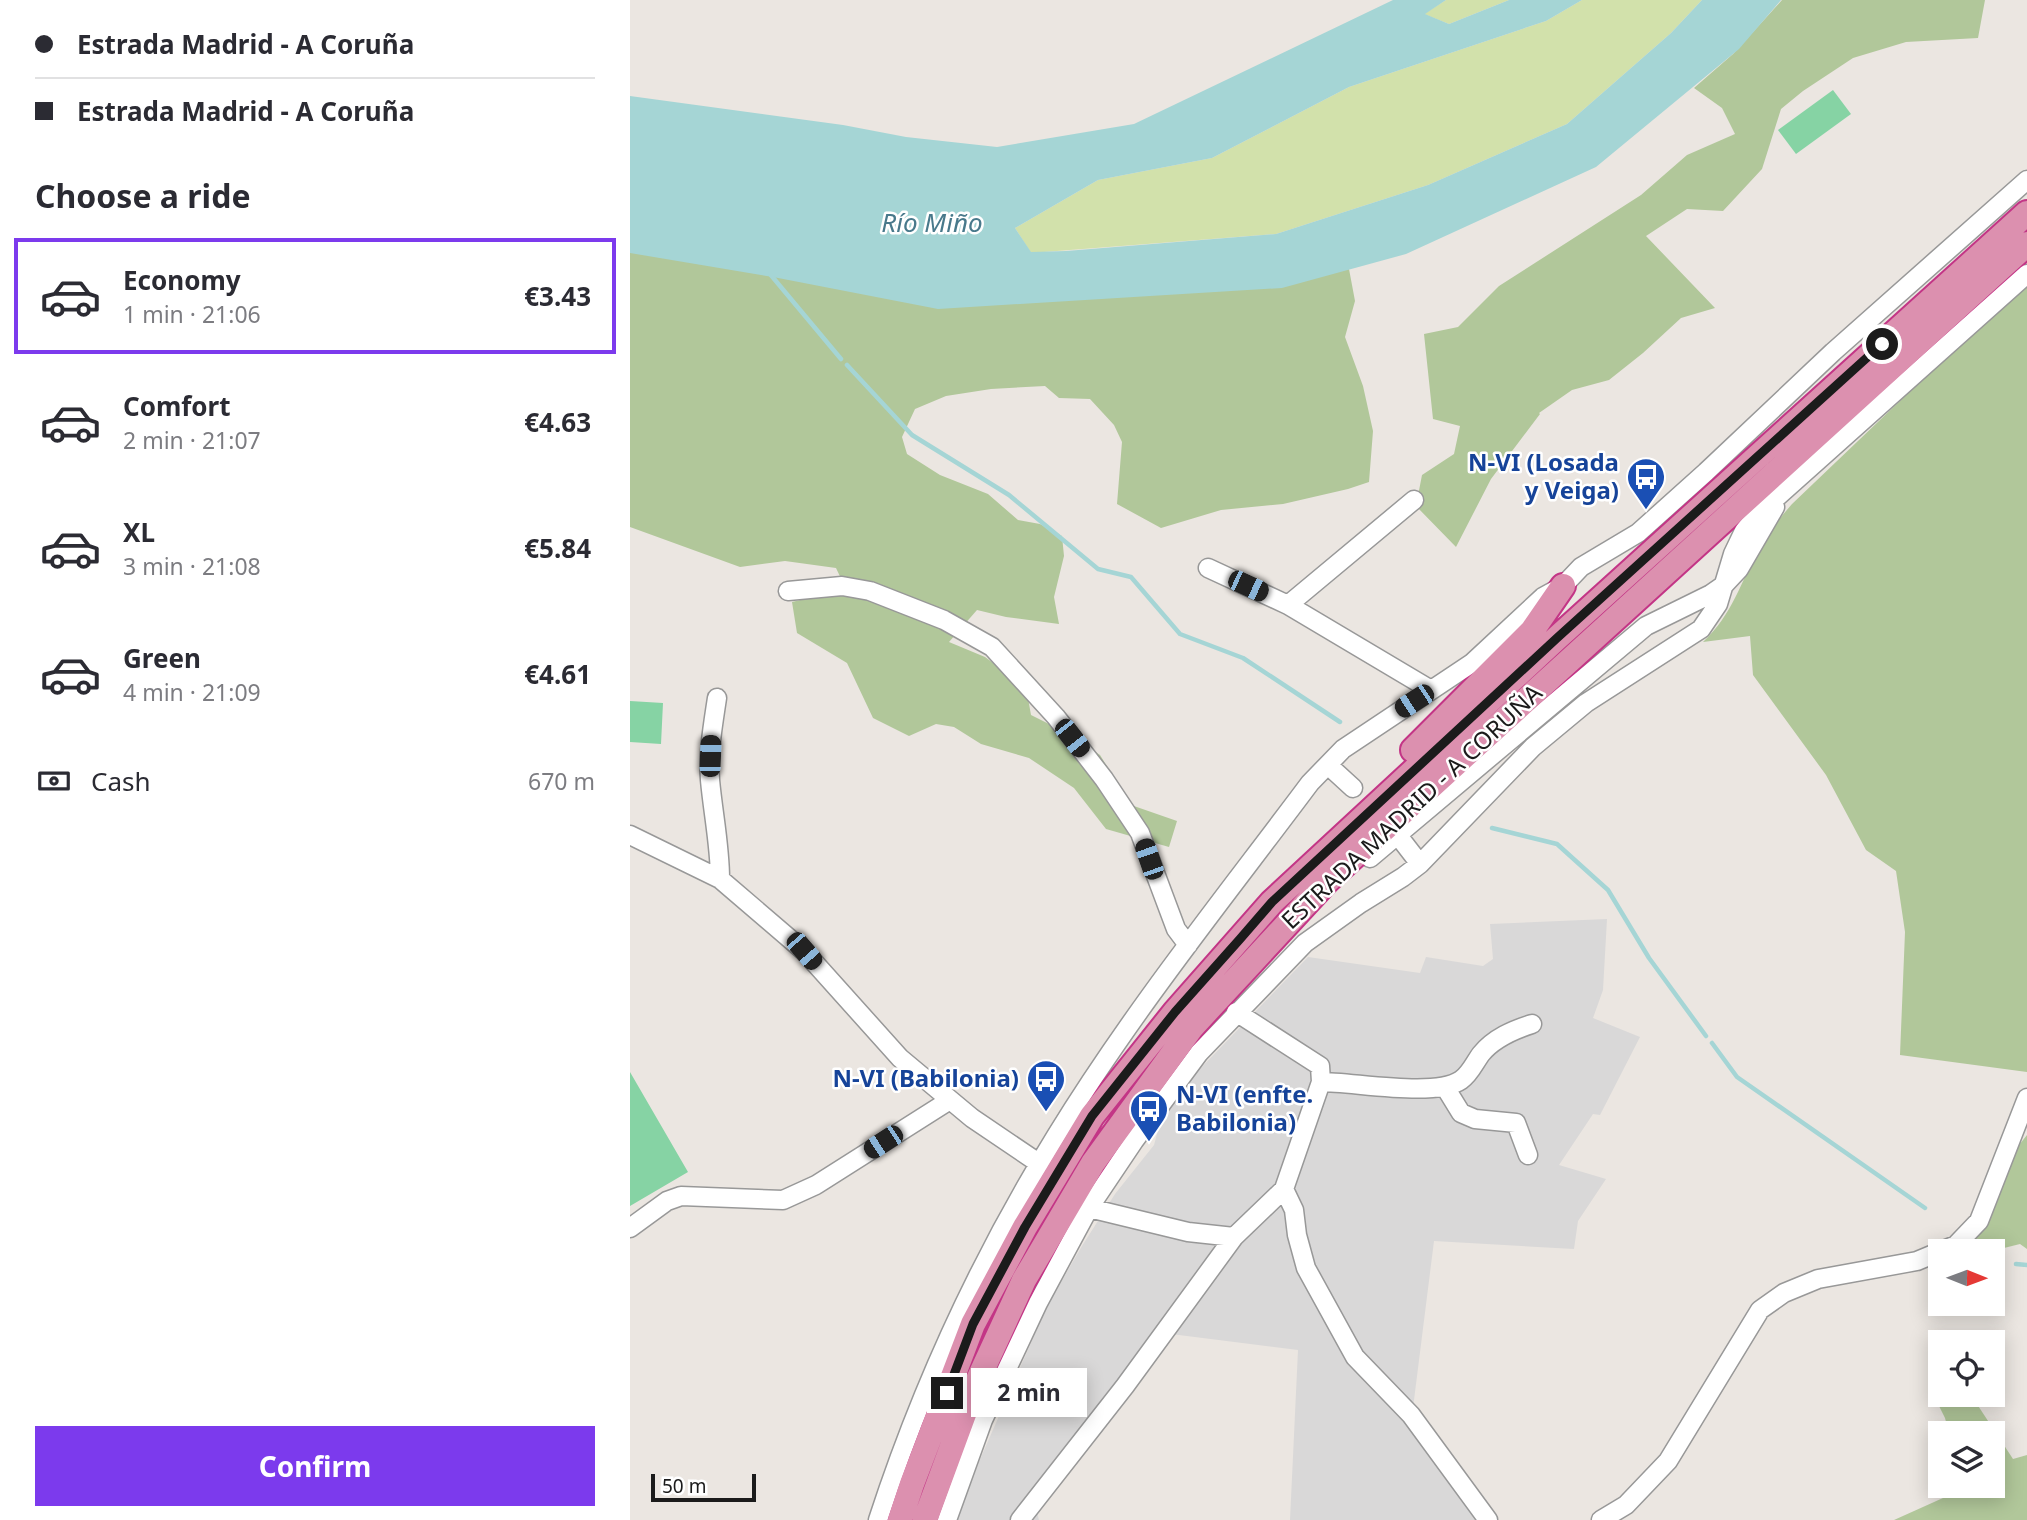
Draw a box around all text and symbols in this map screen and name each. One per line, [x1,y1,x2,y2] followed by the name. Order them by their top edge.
[77,26,414,62] text: Estrada Madrid - A Coruña
[77,93,414,129] text: Estrada Madrid - A Coruña
[35,174,251,217] text: Choose a ride
[881,204,983,240] water label: Río Miño
[123,262,241,298] text: Economy
[39,265,102,328] icon: car
[524,278,591,314] text: €3.43
[123,298,261,330] text: 1 min · 21:06
[1866,328,1898,360] route start
[123,388,231,424] text: Comfort
[39,391,102,454] icon: car
[524,404,591,440] text: €4.63
[123,424,261,456] text: 2 min · 21:07
[1468,445,1619,506] place label: N-VI (Losada y Veiga)
[1625,456,1667,511] bus stop icon: N-VI (Losada y Veiga)
[123,514,155,550] text: XL
[39,517,102,580] icon: car
[524,530,591,566] text: €5.84
[123,550,261,582] text: 3 min · 21:08
[1225,568,1272,604] car
[123,640,201,676] text: Green
[39,643,102,706] icon: car
[524,656,591,692] text: €4.61
[123,676,261,708] text: 4 min · 21:09
[1273,676,1549,936] street label: ESTRADA MADRID - A CORUÑA
[1391,681,1438,721] car
[1051,715,1094,761] car
[699,735,722,777] car
[35,762,73,800] icon: cash
[91,763,151,799] text: Cash
[528,765,595,797] text: 670 m
[1133,836,1166,882] car
[783,928,826,974] car
[1025,1058,1067,1113] bus stop icon: N-VI (Babilonia)
[832,1061,1019,1094] place label: N-VI (Babilonia)
[1176,1077,1313,1138] place label: N-VI (enfte. Babilonia)
[1128,1088,1170,1143] bus stop icon: N-VI (enfte. Babilonia)
[860,1122,907,1162] car
[1928,1239,2006,1316] north arrow
[1928,1239,2005,1498] map controls
[1928,1330,2005,1407] button: locate
[972,1368,1087,1418] callout: 2 min
[997,1376,1061,1408] text: 2 min
[931,1377,963,1409] route end
[1928,1421,2005,1498] button: layers
[35,1426,595,1506] button: Confirm
[651,1471,756,1503] scale bar
[662,1473,706,1499] text: 50 m

